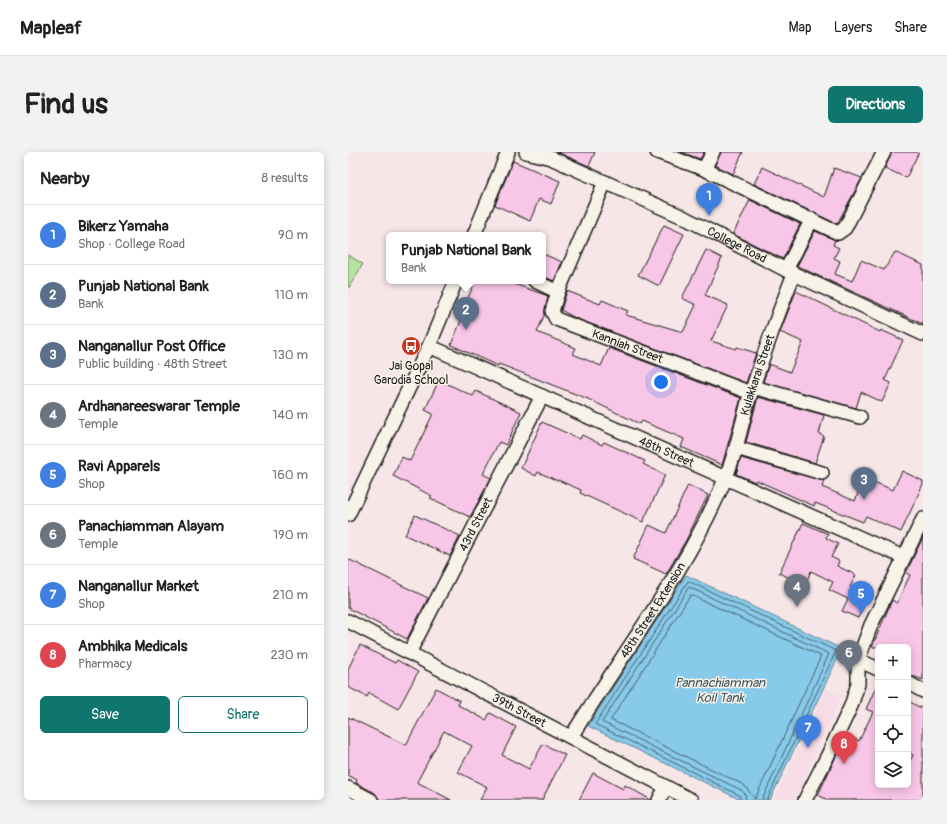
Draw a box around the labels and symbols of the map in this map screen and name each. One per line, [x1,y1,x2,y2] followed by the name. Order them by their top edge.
[696,183,722,216] pin: 1
[705,223,769,266] street label: College Road
[453,297,479,330] pin: 2
[590,326,665,366] street label: Kanniah Street
[737,332,778,417] street label: Kulakkarai Street
[400,335,422,357] bus stop icon: Jai Gopal Garodia School
[374,359,448,388] place label: Jai Gopal Garodia School
[651,372,671,392] your location
[637,433,697,471] street label: 48th Street
[851,467,877,500] pin: 3
[455,495,496,554] street label: 43rd Street
[617,559,689,661] street label: 48th Street Extension
[784,574,810,607] pin: 4
[848,581,874,614] pin: 5
[836,640,862,673] pin: 6
[675,675,766,706] water label: Pannachiamman Koil Tank
[490,690,549,731] street label: 39th Street
[795,715,821,748] pin: 7
[831,731,857,764] pin: 8

